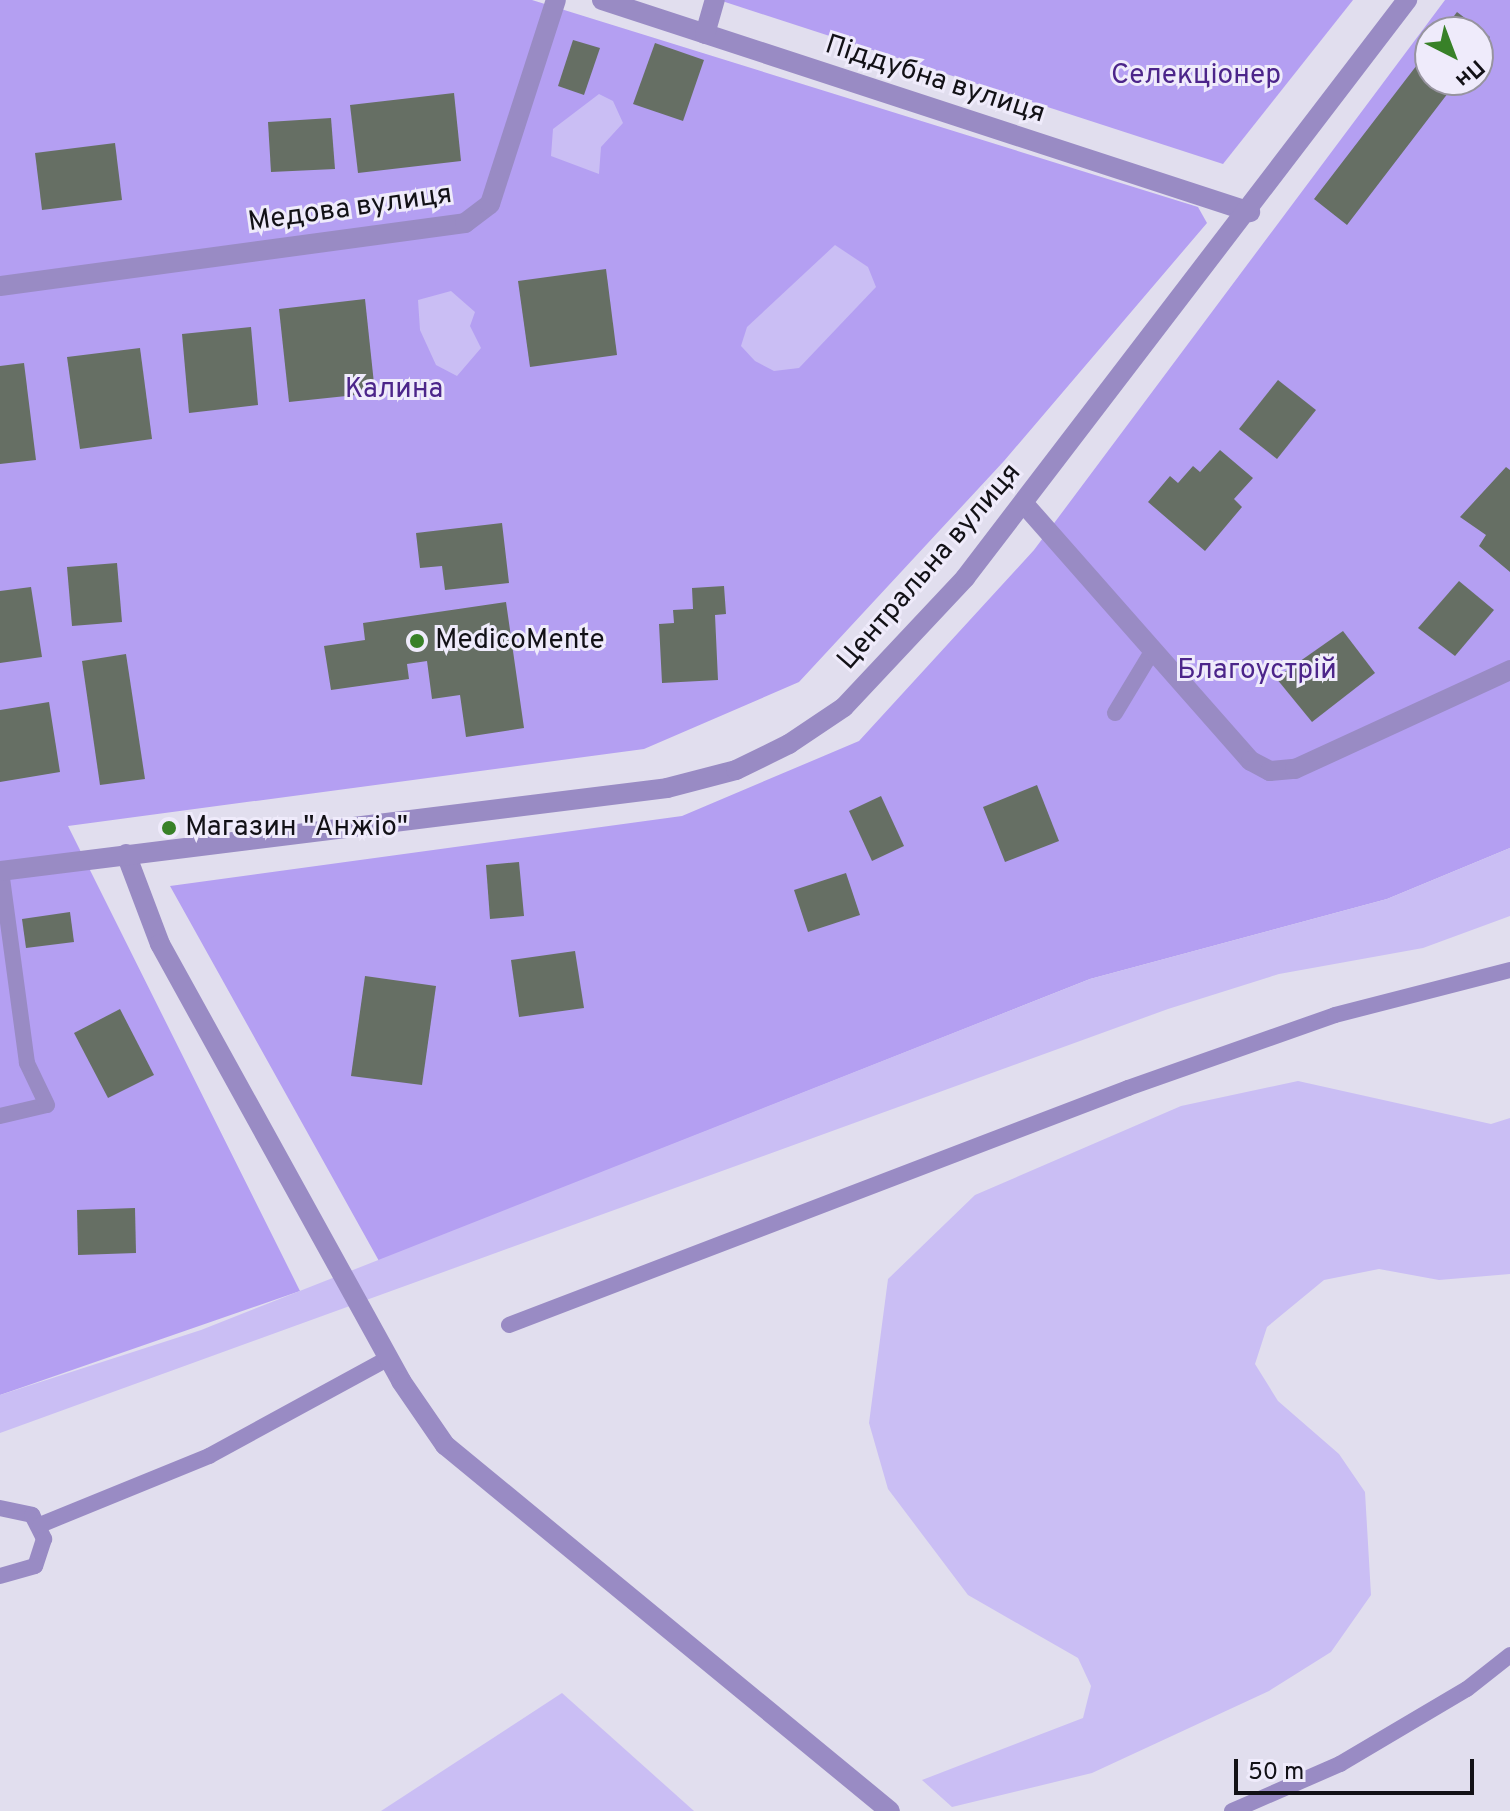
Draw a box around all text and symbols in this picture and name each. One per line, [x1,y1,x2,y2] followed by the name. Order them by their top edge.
[1414,16,1494,96] north arrow
[821,29,1049,131] street label: Піддубна вулиця
[1449,53,1489,93] text: Пн
[1111,59,1281,93] park label: Селекціонер
[246,178,454,240] street label: Медова вулиця
[345,373,443,407] park label: Калина
[831,457,1029,677] street label: Центральна вулиця
[435,624,604,658] place label: MedicoMente
[406,630,428,652] marker: MedicoMente
[1177,654,1337,688] park label: Благоустрій
[185,811,408,845] place label: Магазин "Анжіо"
[160,819,178,837] marker: Магазин "Анжіо"
[1238,1743,1478,1793] scale bar
[1248,1758,1304,1788] text: 50 m

